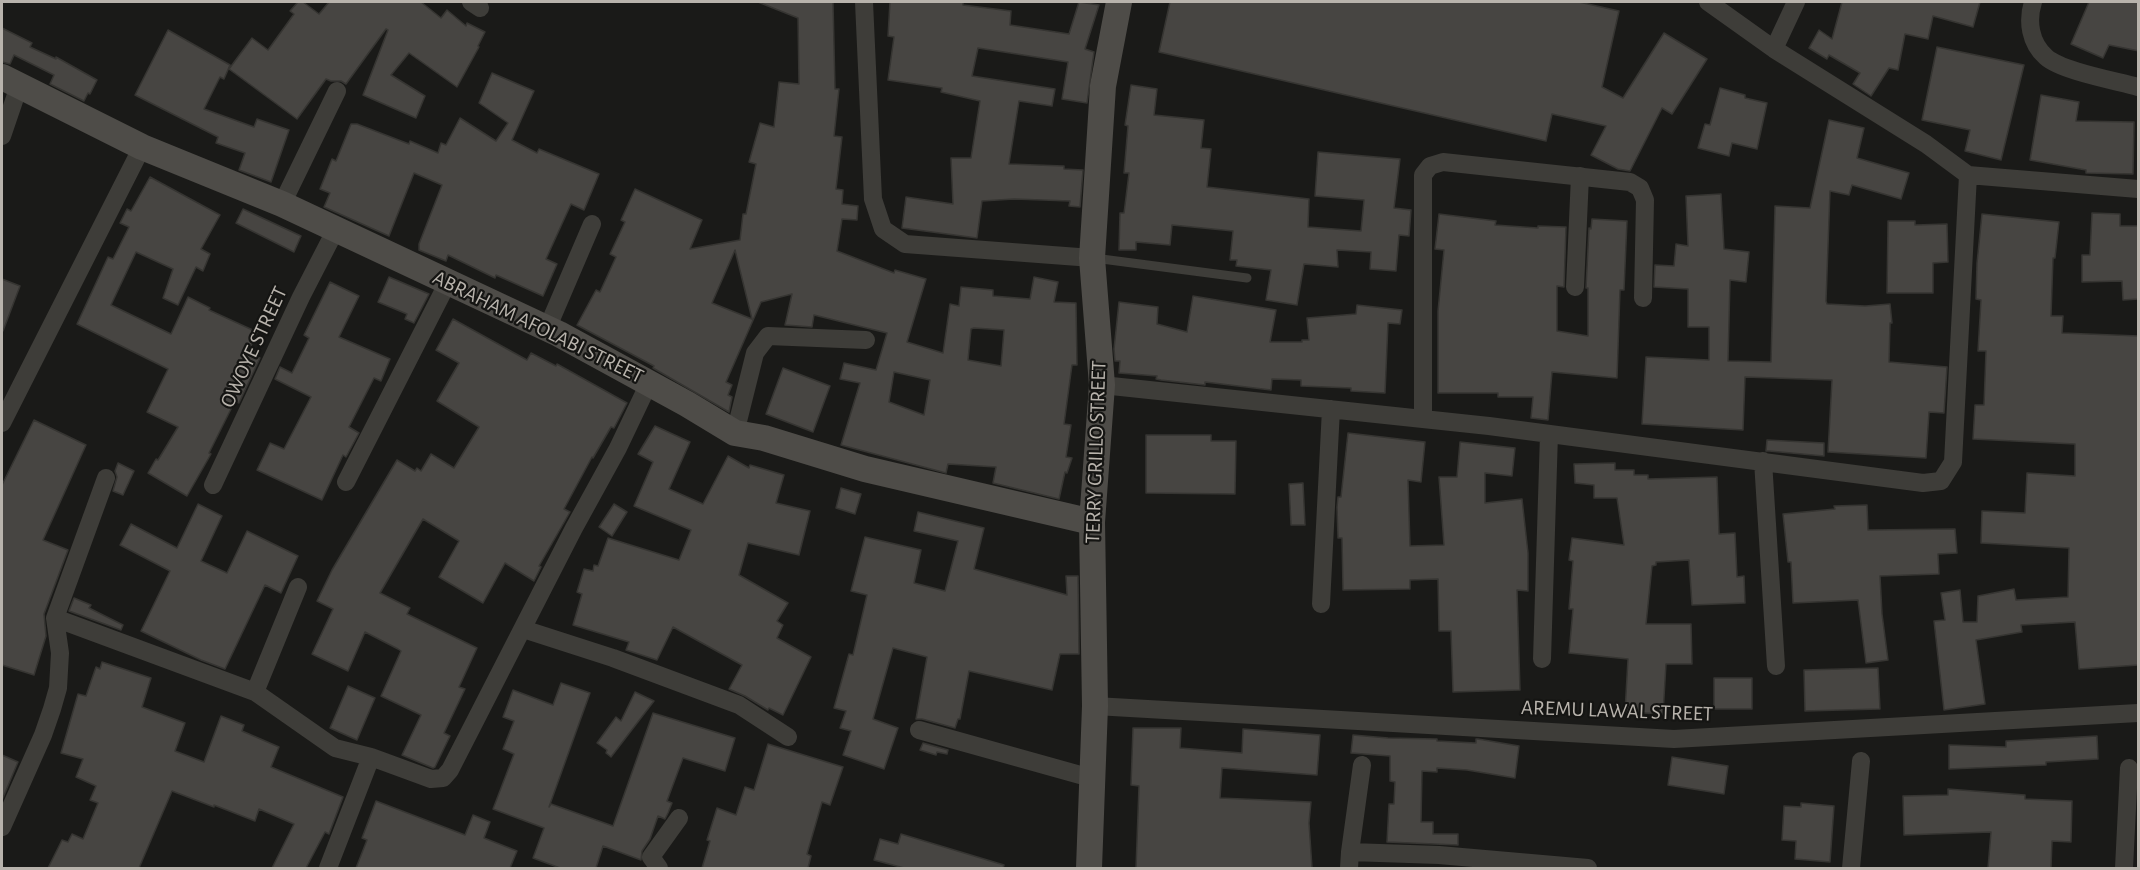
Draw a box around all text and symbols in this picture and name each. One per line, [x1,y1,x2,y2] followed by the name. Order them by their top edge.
[428,265,648,389] street label: ABRAHAM AFOLABI STREET
[215,282,293,412] street label: OWOYE STREET
[1080,360,1112,544] street label: TERRY GRILLO STREET
[1521,695,1713,727] street label: AREMU LAWAL STREET

